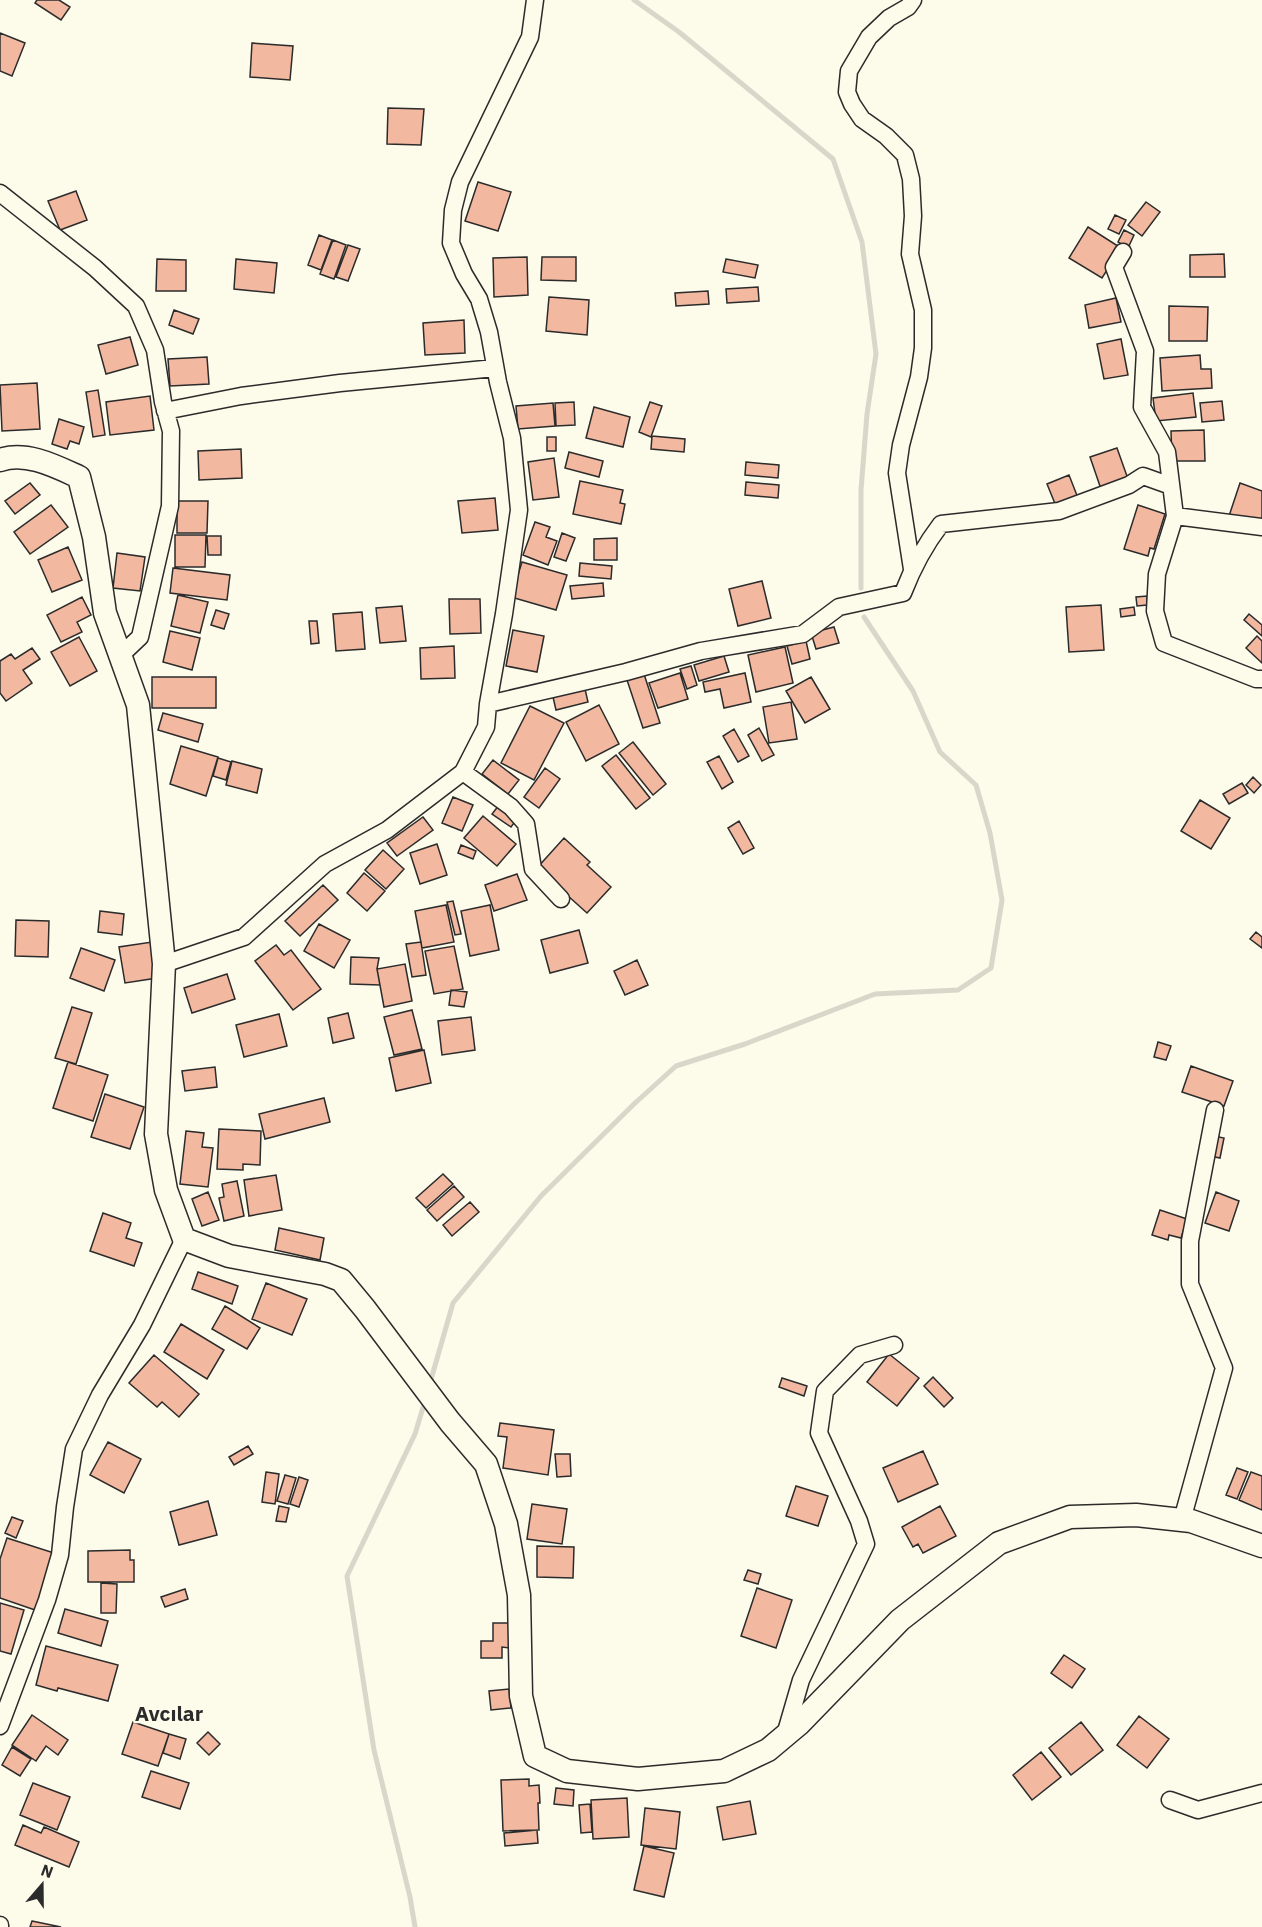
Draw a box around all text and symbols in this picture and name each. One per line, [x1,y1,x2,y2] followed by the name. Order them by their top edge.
[135,1699,204,1727] district label: Avcılar
[12,1855,72,1915] north arrow
[38,1860,56,1882] text: N

